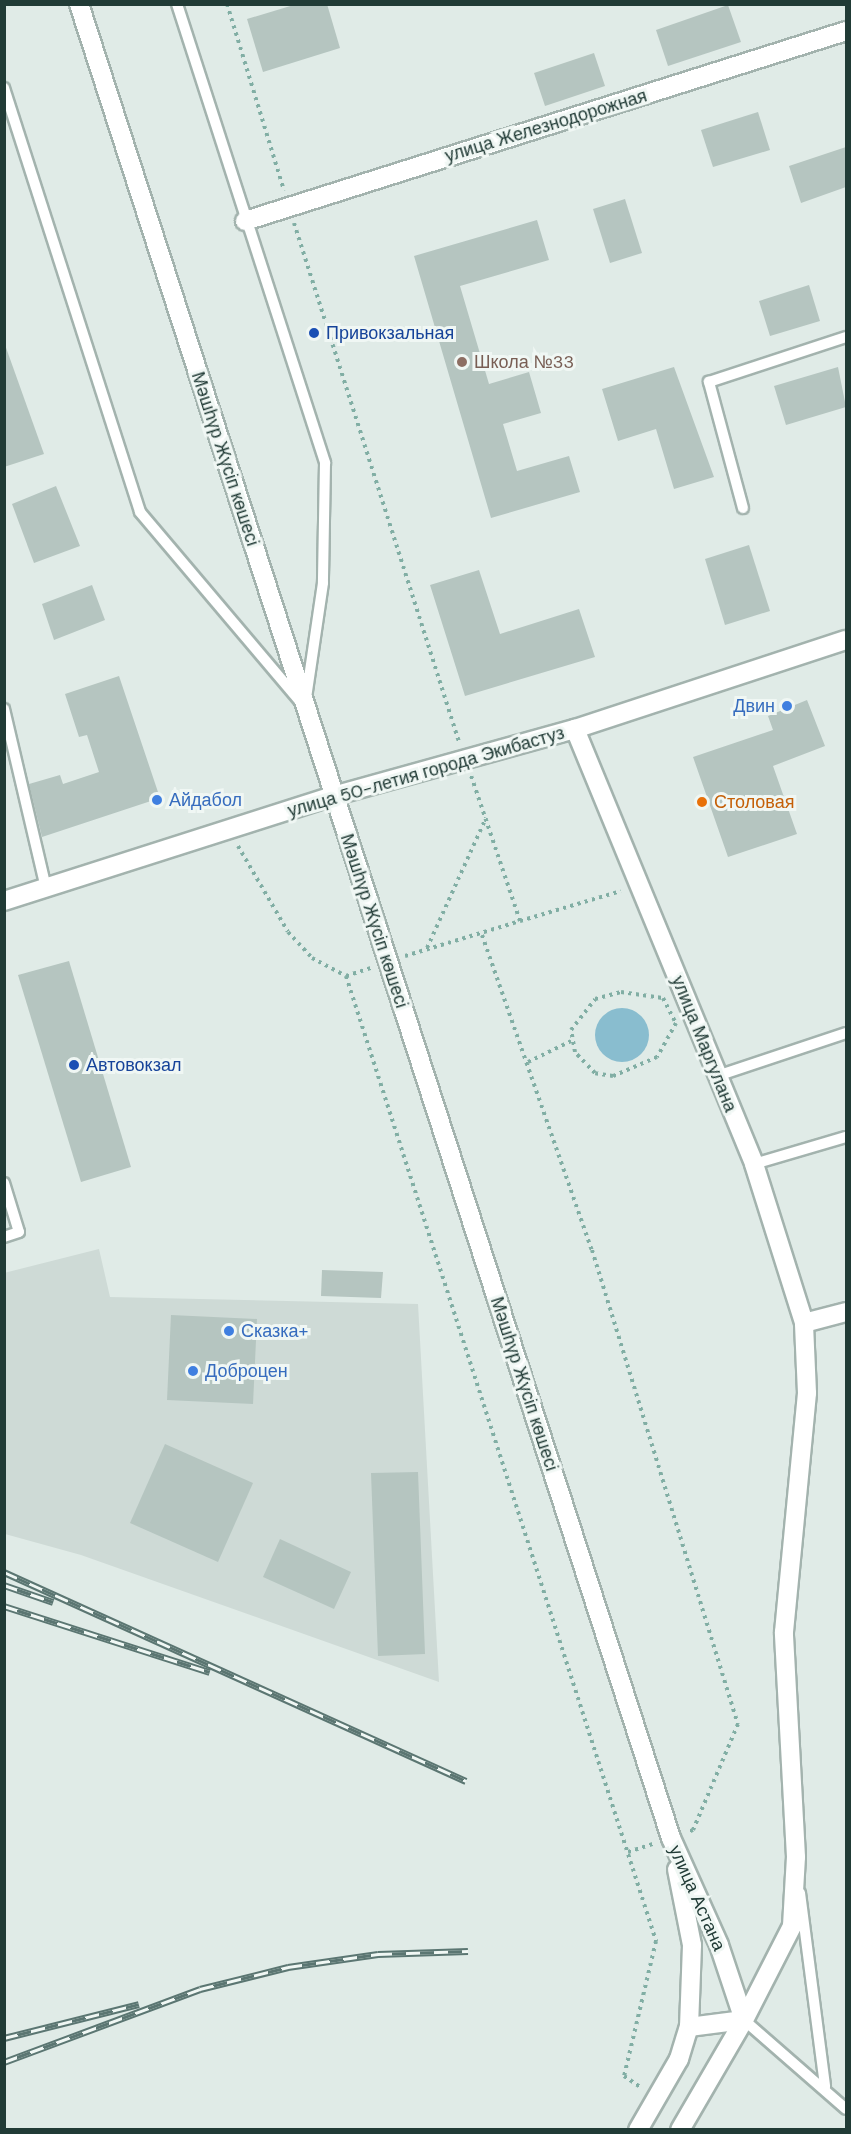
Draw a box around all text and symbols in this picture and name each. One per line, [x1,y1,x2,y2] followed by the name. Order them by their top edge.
[442,85,650,167] street label: улица Железнодорожная
[326,322,454,344] place label: Привокзальная
[307,326,321,340] marker: Привокзальная
[474,351,574,373] place label: Школа №33
[455,355,469,369] marker: Школа №33
[187,369,263,549] street label: Мәшһүр Жүсіп көшесі
[733,695,775,717] place label: Двин
[780,699,794,713] marker: Двин
[285,722,567,822] street label: улица 50-летия города Экибастуз
[169,789,242,811] place label: Айдабол
[714,791,794,813] place label: Столовая
[150,793,164,807] marker: Айдабол
[695,795,709,809] marker: Столовая
[336,831,412,1011] street label: Мәшһүр Жүсіп көшесі
[667,973,741,1115] street label: улица Маргулана
[86,1054,181,1076] place label: Автовокзал
[67,1058,81,1072] marker: Автовокзал
[486,1294,562,1474] street label: Мәшһүр Жүсіп көшесі
[241,1320,309,1342] place label: Сказка+
[222,1324,236,1338] marker: Сказка+
[205,1360,288,1382] place label: Доброцен
[186,1364,200,1378] marker: Доброцен
[664,1842,730,1954] street label: улица Астана

